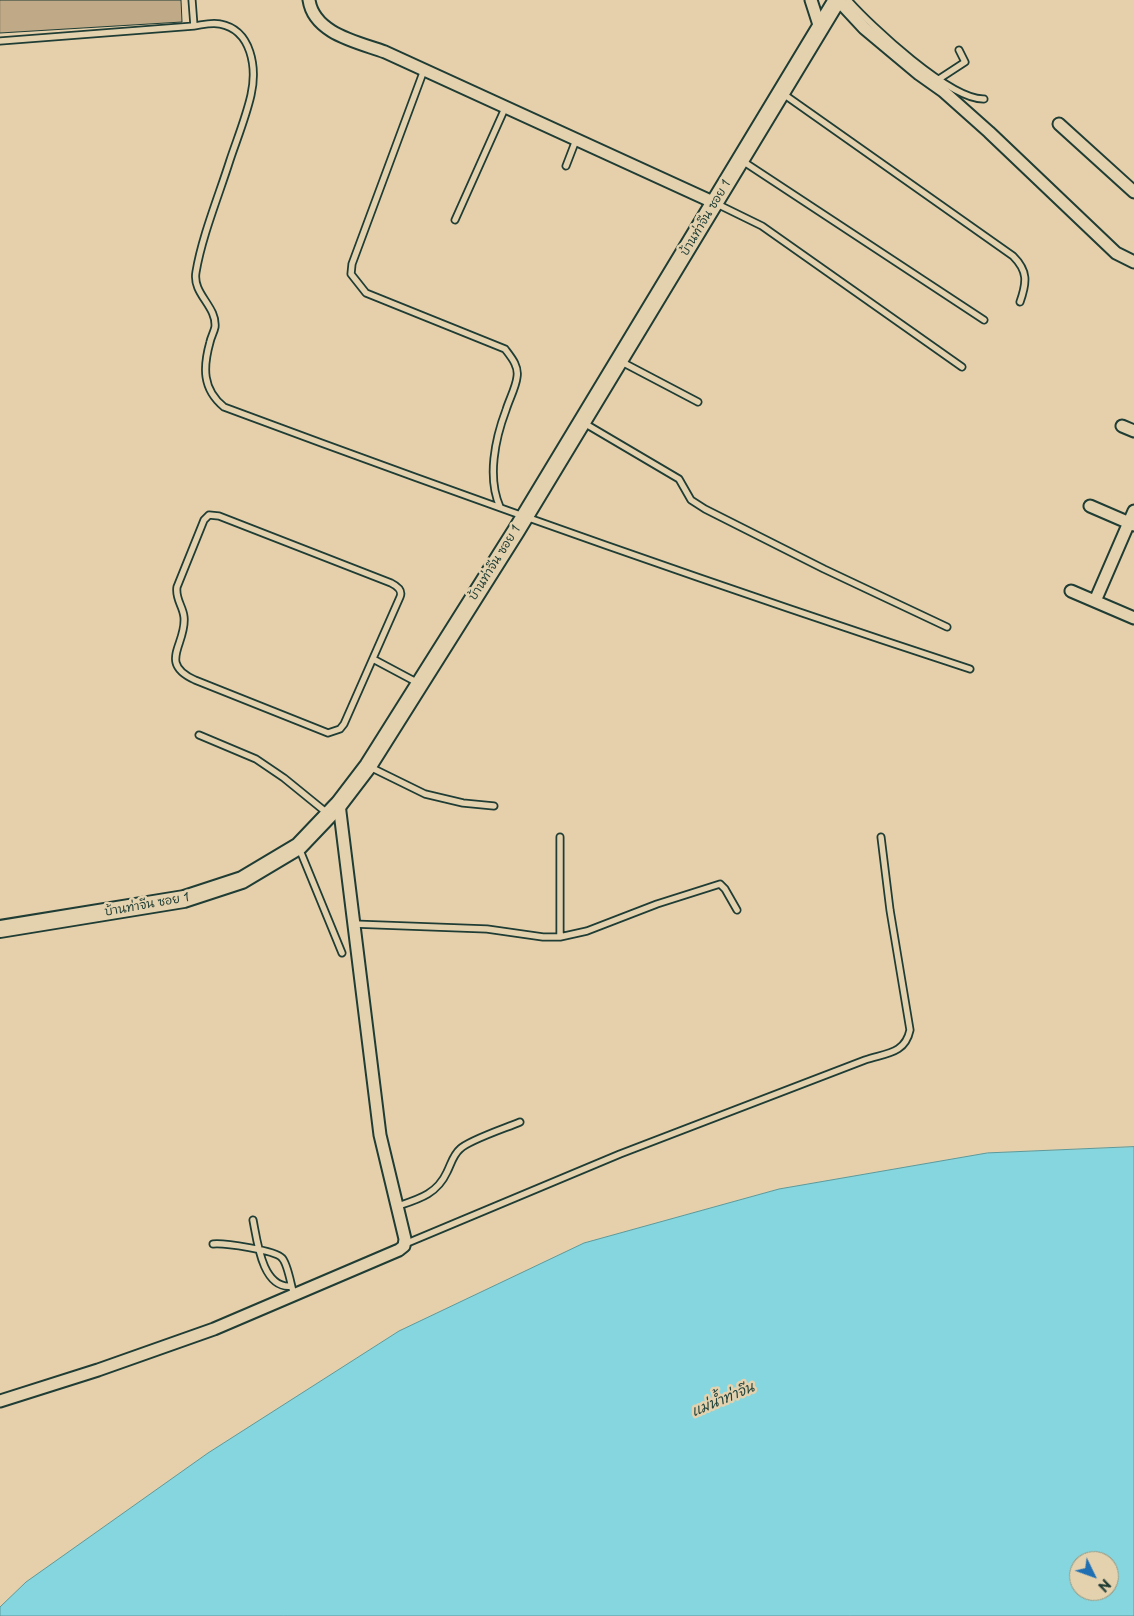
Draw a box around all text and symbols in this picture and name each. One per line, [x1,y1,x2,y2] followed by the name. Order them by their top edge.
[678,178,734,258] street label: บ้านท่าจีน ซอย 1
[466,523,524,603] street label: บ้านท่าจีน ซอย 1
[104,890,190,920] street label: บ้านท่าจีน ซอย 1
[689,1379,757,1421] water label: แม่น้ำท่าจีน
[1069,1551,1119,1601] north arrow
[1093,1575,1116,1597] text: N

